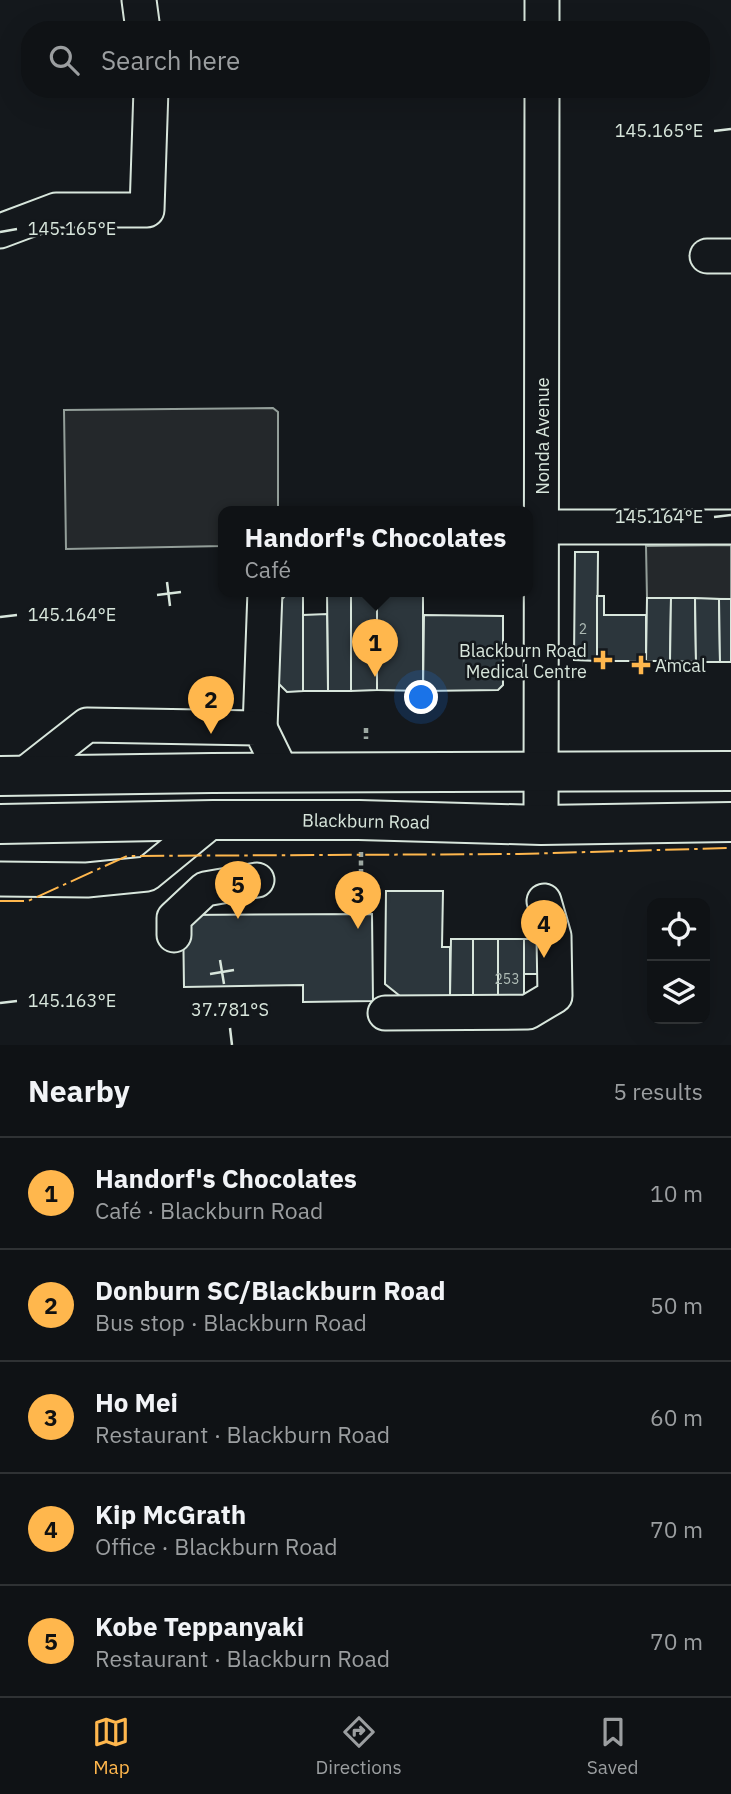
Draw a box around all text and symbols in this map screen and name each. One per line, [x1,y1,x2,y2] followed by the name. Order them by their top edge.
[21,21,710,98] search box
[45,41,83,79] icon: search
[101,43,240,77] text: Search here
[615,119,703,142] text: 145.165°E
[28,217,116,240] text: 145.165°E
[531,377,554,495] street label: Nonda Avenue
[615,505,703,528] text: 145.164°E
[218,506,533,597] popup
[245,520,506,554] text: Handorf's Chocolates
[245,554,291,584] text: Café
[28,603,116,626] text: 145.164°E
[352,619,398,677] pin: 1
[579,620,587,638] house number: 2
[459,639,587,683] place label: Blackburn Road Medical Centre
[593,650,613,670] marker: Blackburn Road Medical Centre
[655,654,706,677] place label: Amcal
[633,657,649,673] marker: Amcal
[188,676,234,734] pin: 2
[404,680,438,714] your location
[302,808,430,834] street label: Blackburn Road
[215,861,261,919] pin: 5
[335,871,381,929] pin: 3
[647,898,710,1024] map controls
[647,898,710,961] button: locate
[521,900,567,958] pin: 4
[647,961,710,1024] button: layers
[494,970,520,988] house number: 253
[28,989,116,1012] text: 145.163°E
[191,998,269,1021] text: 37.781°S
[28,1071,130,1110] text: Nearby
[613,1076,703,1106] text: 5 results
[95,1161,357,1195] text: Handorf's Chocolates
[44,1178,58,1208] text: 1
[650,1178,703,1208] text: 10 m
[95,1195,323,1225] text: Café · Blackburn Road
[95,1273,446,1307] text: Donburn SC/Blackburn Road
[44,1290,58,1320] text: 2
[650,1290,703,1320] text: 50 m
[95,1307,367,1337] text: Bus stop · Blackburn Road
[95,1385,178,1419] text: Ho Mei
[44,1402,58,1432] text: 3
[650,1402,703,1432] text: 60 m
[95,1419,390,1449] text: Restaurant · Blackburn Road
[95,1497,246,1531] text: Kip McGrath
[44,1514,58,1544] text: 4
[650,1514,703,1544] text: 70 m
[95,1531,338,1561] text: Office · Blackburn Road
[95,1609,304,1643] text: Kobe Teppanyaki
[44,1626,58,1656] text: 5
[650,1626,703,1656] text: 70 m
[95,1643,390,1673] text: Restaurant · Blackburn Road
[92,1713,130,1779] tab: Map
[315,1713,402,1779] tab: Directions
[587,1713,639,1779] tab: Saved

